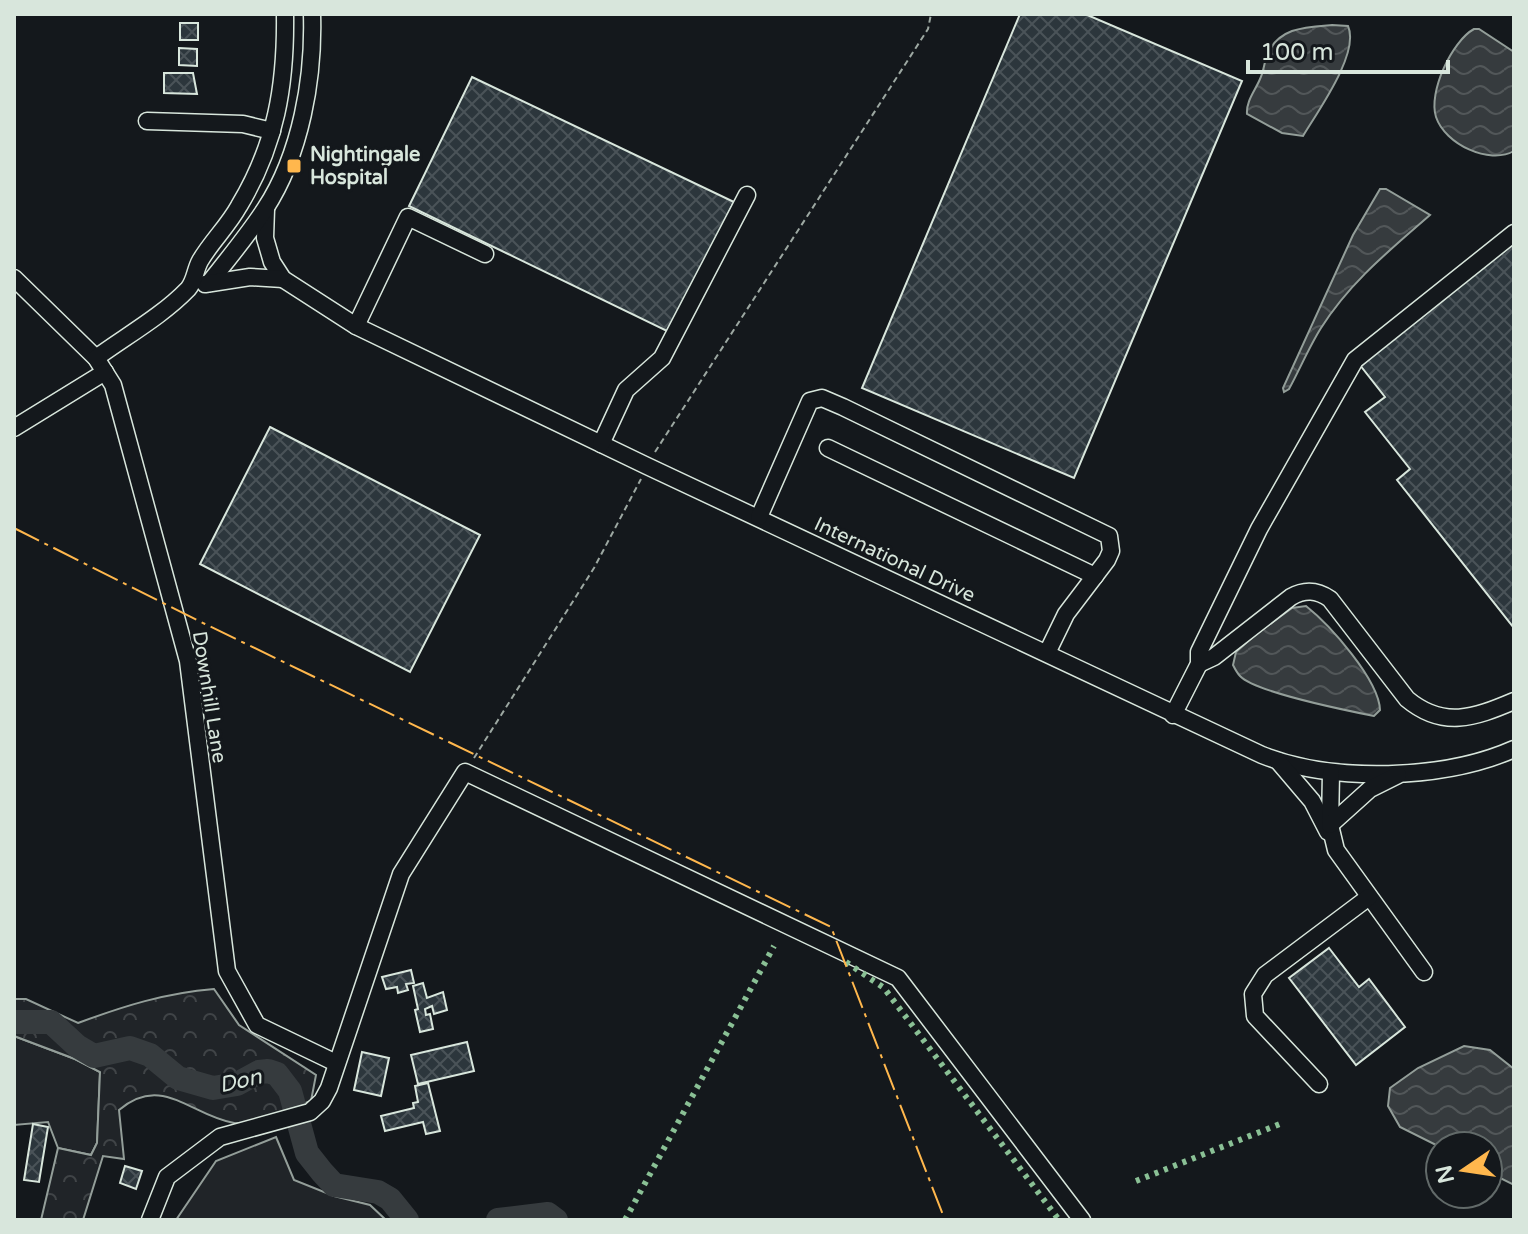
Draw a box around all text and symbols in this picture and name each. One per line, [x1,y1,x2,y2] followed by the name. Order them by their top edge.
[1248,24,1448,74] scale bar
[1260,38,1334,67] text: 100 m
[310,143,420,190] place label: Nightingale Hospital
[285,157,303,175] marker: Nightingale Hospital
[810,512,979,608] street label: International Drive
[187,629,231,765] street label: Downhill Lane
[216,1063,265,1098] water label: Don
[1424,1130,1504,1210] north arrow
[1431,1163,1460,1186] text: N

